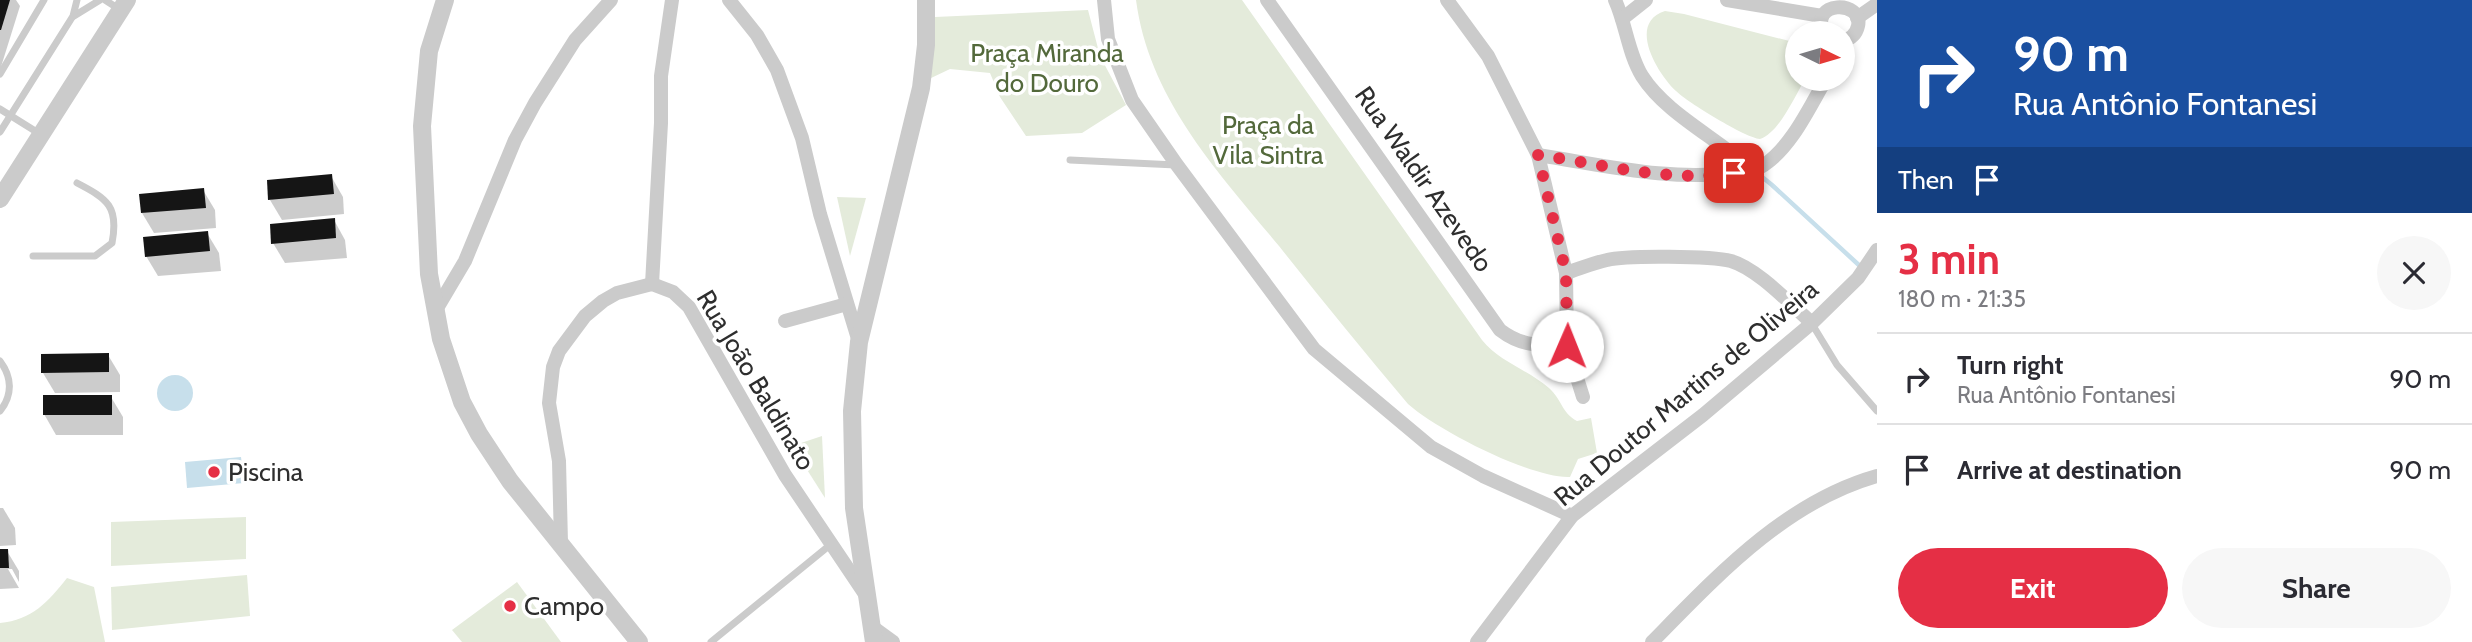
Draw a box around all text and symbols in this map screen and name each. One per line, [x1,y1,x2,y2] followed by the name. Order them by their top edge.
[1785,21,1855,91] north arrow
[1785,21,1855,91] map controls
[2013,24,2129,83] text: 90 m
[1898,28,1989,119] icon: right
[970,37,1124,99] park label: Praça Miranda do Douro
[1348,80,1500,278] street label: Rua Waldir Azevedo
[2013,84,2317,123] text: Rua Antônio Fontanesi
[1212,109,1324,171] park label: Praça da Vila Sintra
[1704,143,1764,203] pin
[1715,154,1753,192] icon: arrive
[1968,161,2006,199] icon: arrive
[1898,164,1954,196] text: Then
[1898,233,2000,285] text: 3 min
[2377,236,2451,310] button: close
[1547,273,1825,513] street label: Rua Doutor Martins de Oliveira
[690,284,822,476] street label: Rua João Baldinato
[1898,285,2026,313] text: 180 m · 21:35
[1530,309,1604,383] position arrow
[1957,349,2063,381] text: Turn right
[1898,360,1936,398] icon: right
[2389,363,2451,395] text: 90 m
[1957,381,2176,409] text: Rua Antônio Fontanesi
[1898,451,1936,489] icon: arrive
[1957,454,2182,486] text: Arrive at destination
[2389,454,2451,486] text: 90 m
[228,456,304,488] place label: Piscina
[206,464,222,480] marker: Piscina
[1898,548,2168,628] button: Exit
[2182,548,2451,628] button: Share
[524,590,604,622] place label: Campo
[502,598,518,614] marker: Campo

